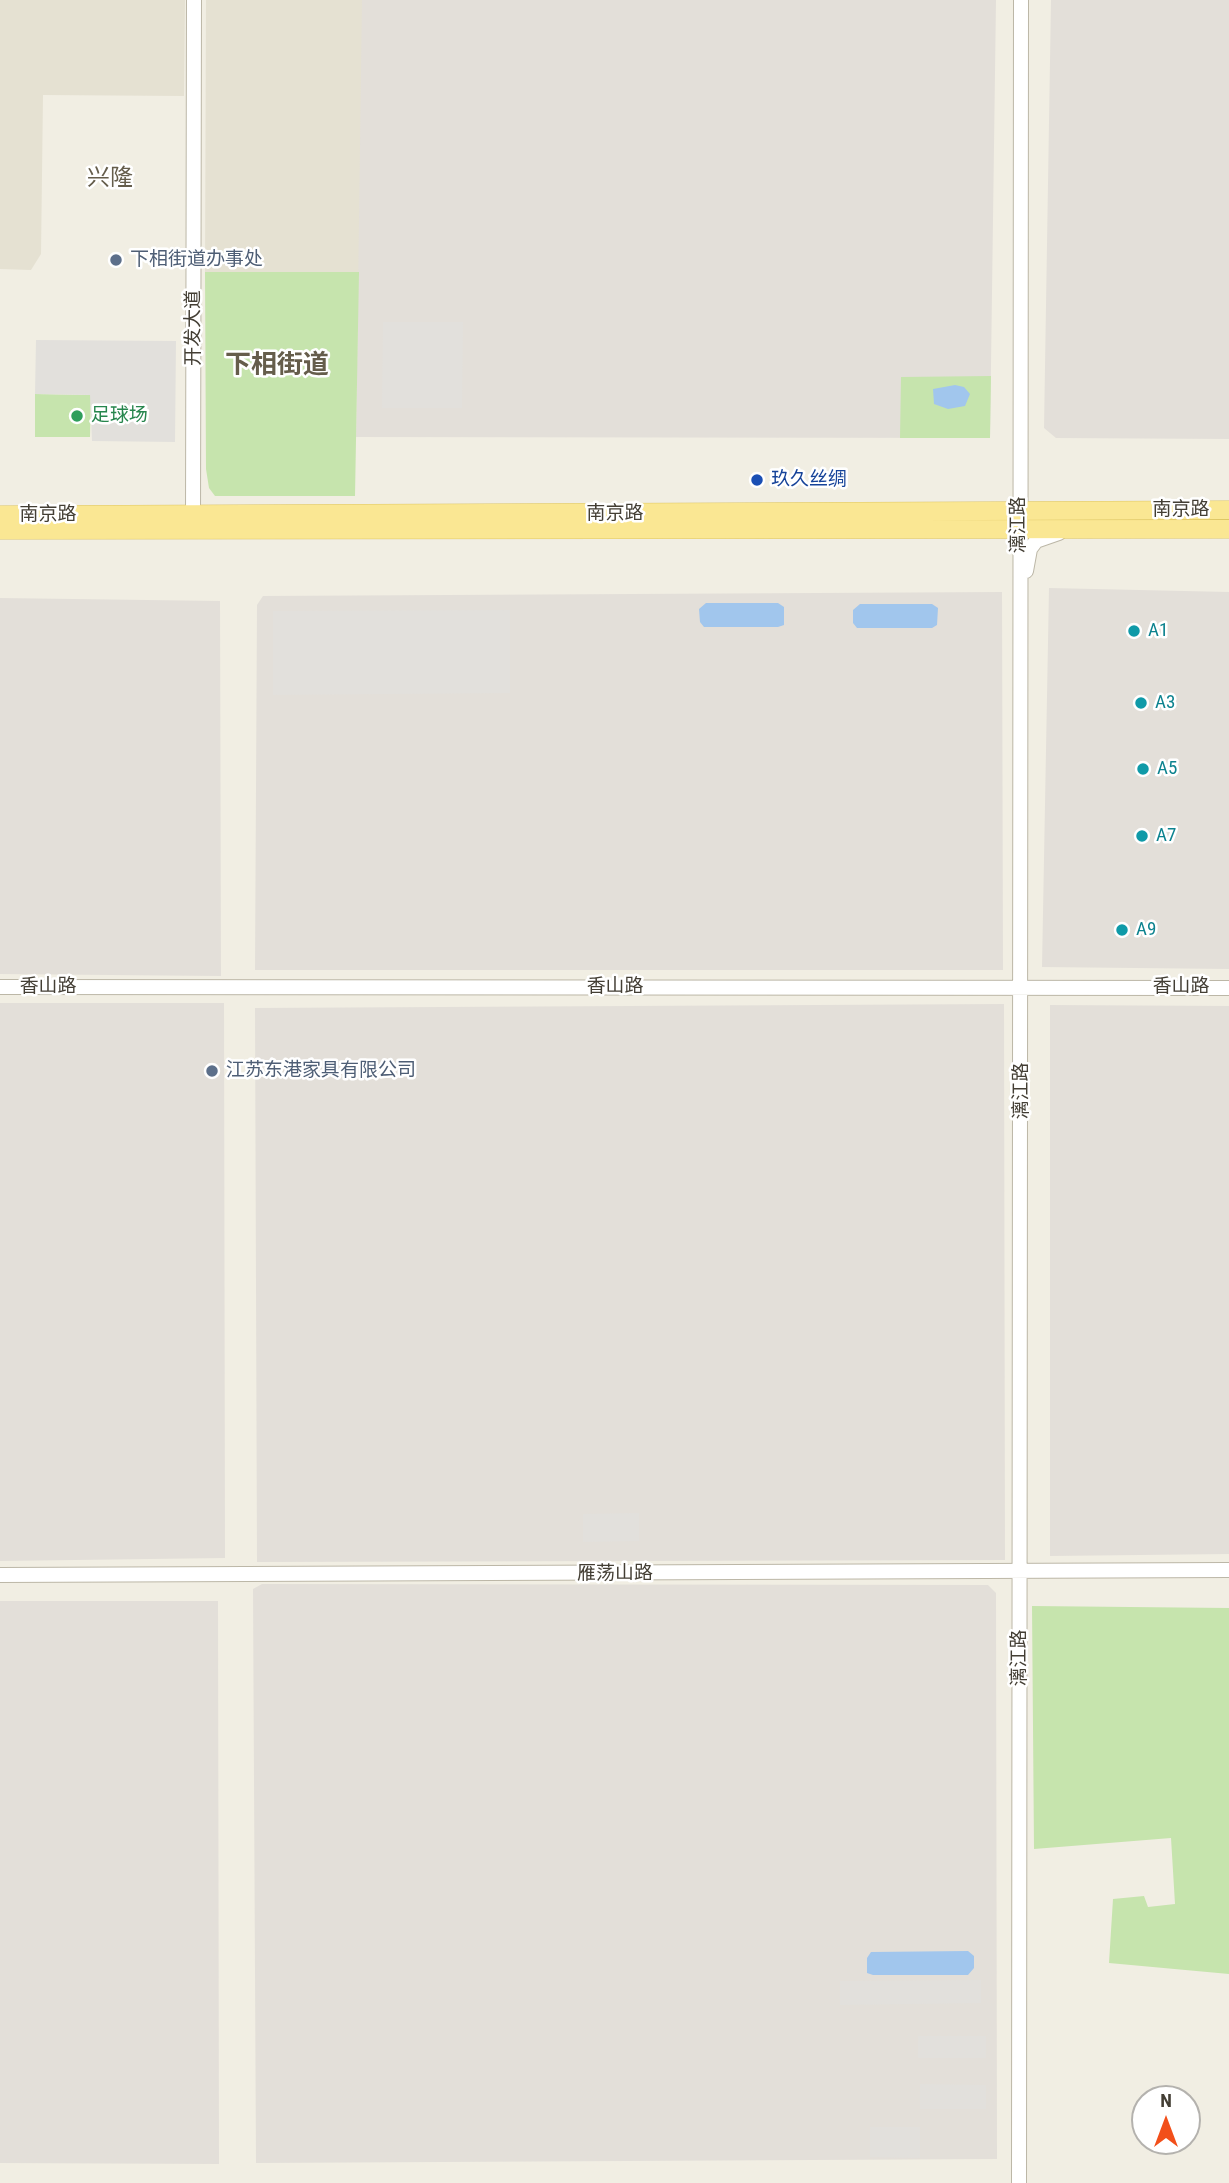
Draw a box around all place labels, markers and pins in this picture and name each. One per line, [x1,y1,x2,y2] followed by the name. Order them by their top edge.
[130,249,263,271] place label: 下相街道办事处
[108,252,124,268] marker: 下相街道办事处
[91,405,148,427] place label: 足球场
[69,408,85,424] marker: 足球场
[771,469,847,491] place label: 玖久丝绸
[749,472,765,488] marker: 玖久丝绸
[1148,620,1168,642] place label: A1
[1126,623,1142,639] marker: A1
[1155,692,1175,714] place label: A3
[1133,695,1149,711] marker: A3
[1157,758,1177,780] place label: A5
[1135,761,1151,777] marker: A5
[1156,825,1176,847] place label: A7
[1134,828,1150,844] marker: A7
[1136,919,1156,941] place label: A9
[1114,922,1130,938] marker: A9
[226,1060,416,1082] place label: 江苏东港家具有限公司
[204,1063,220,1079] marker: 江苏东港家具有限公司

